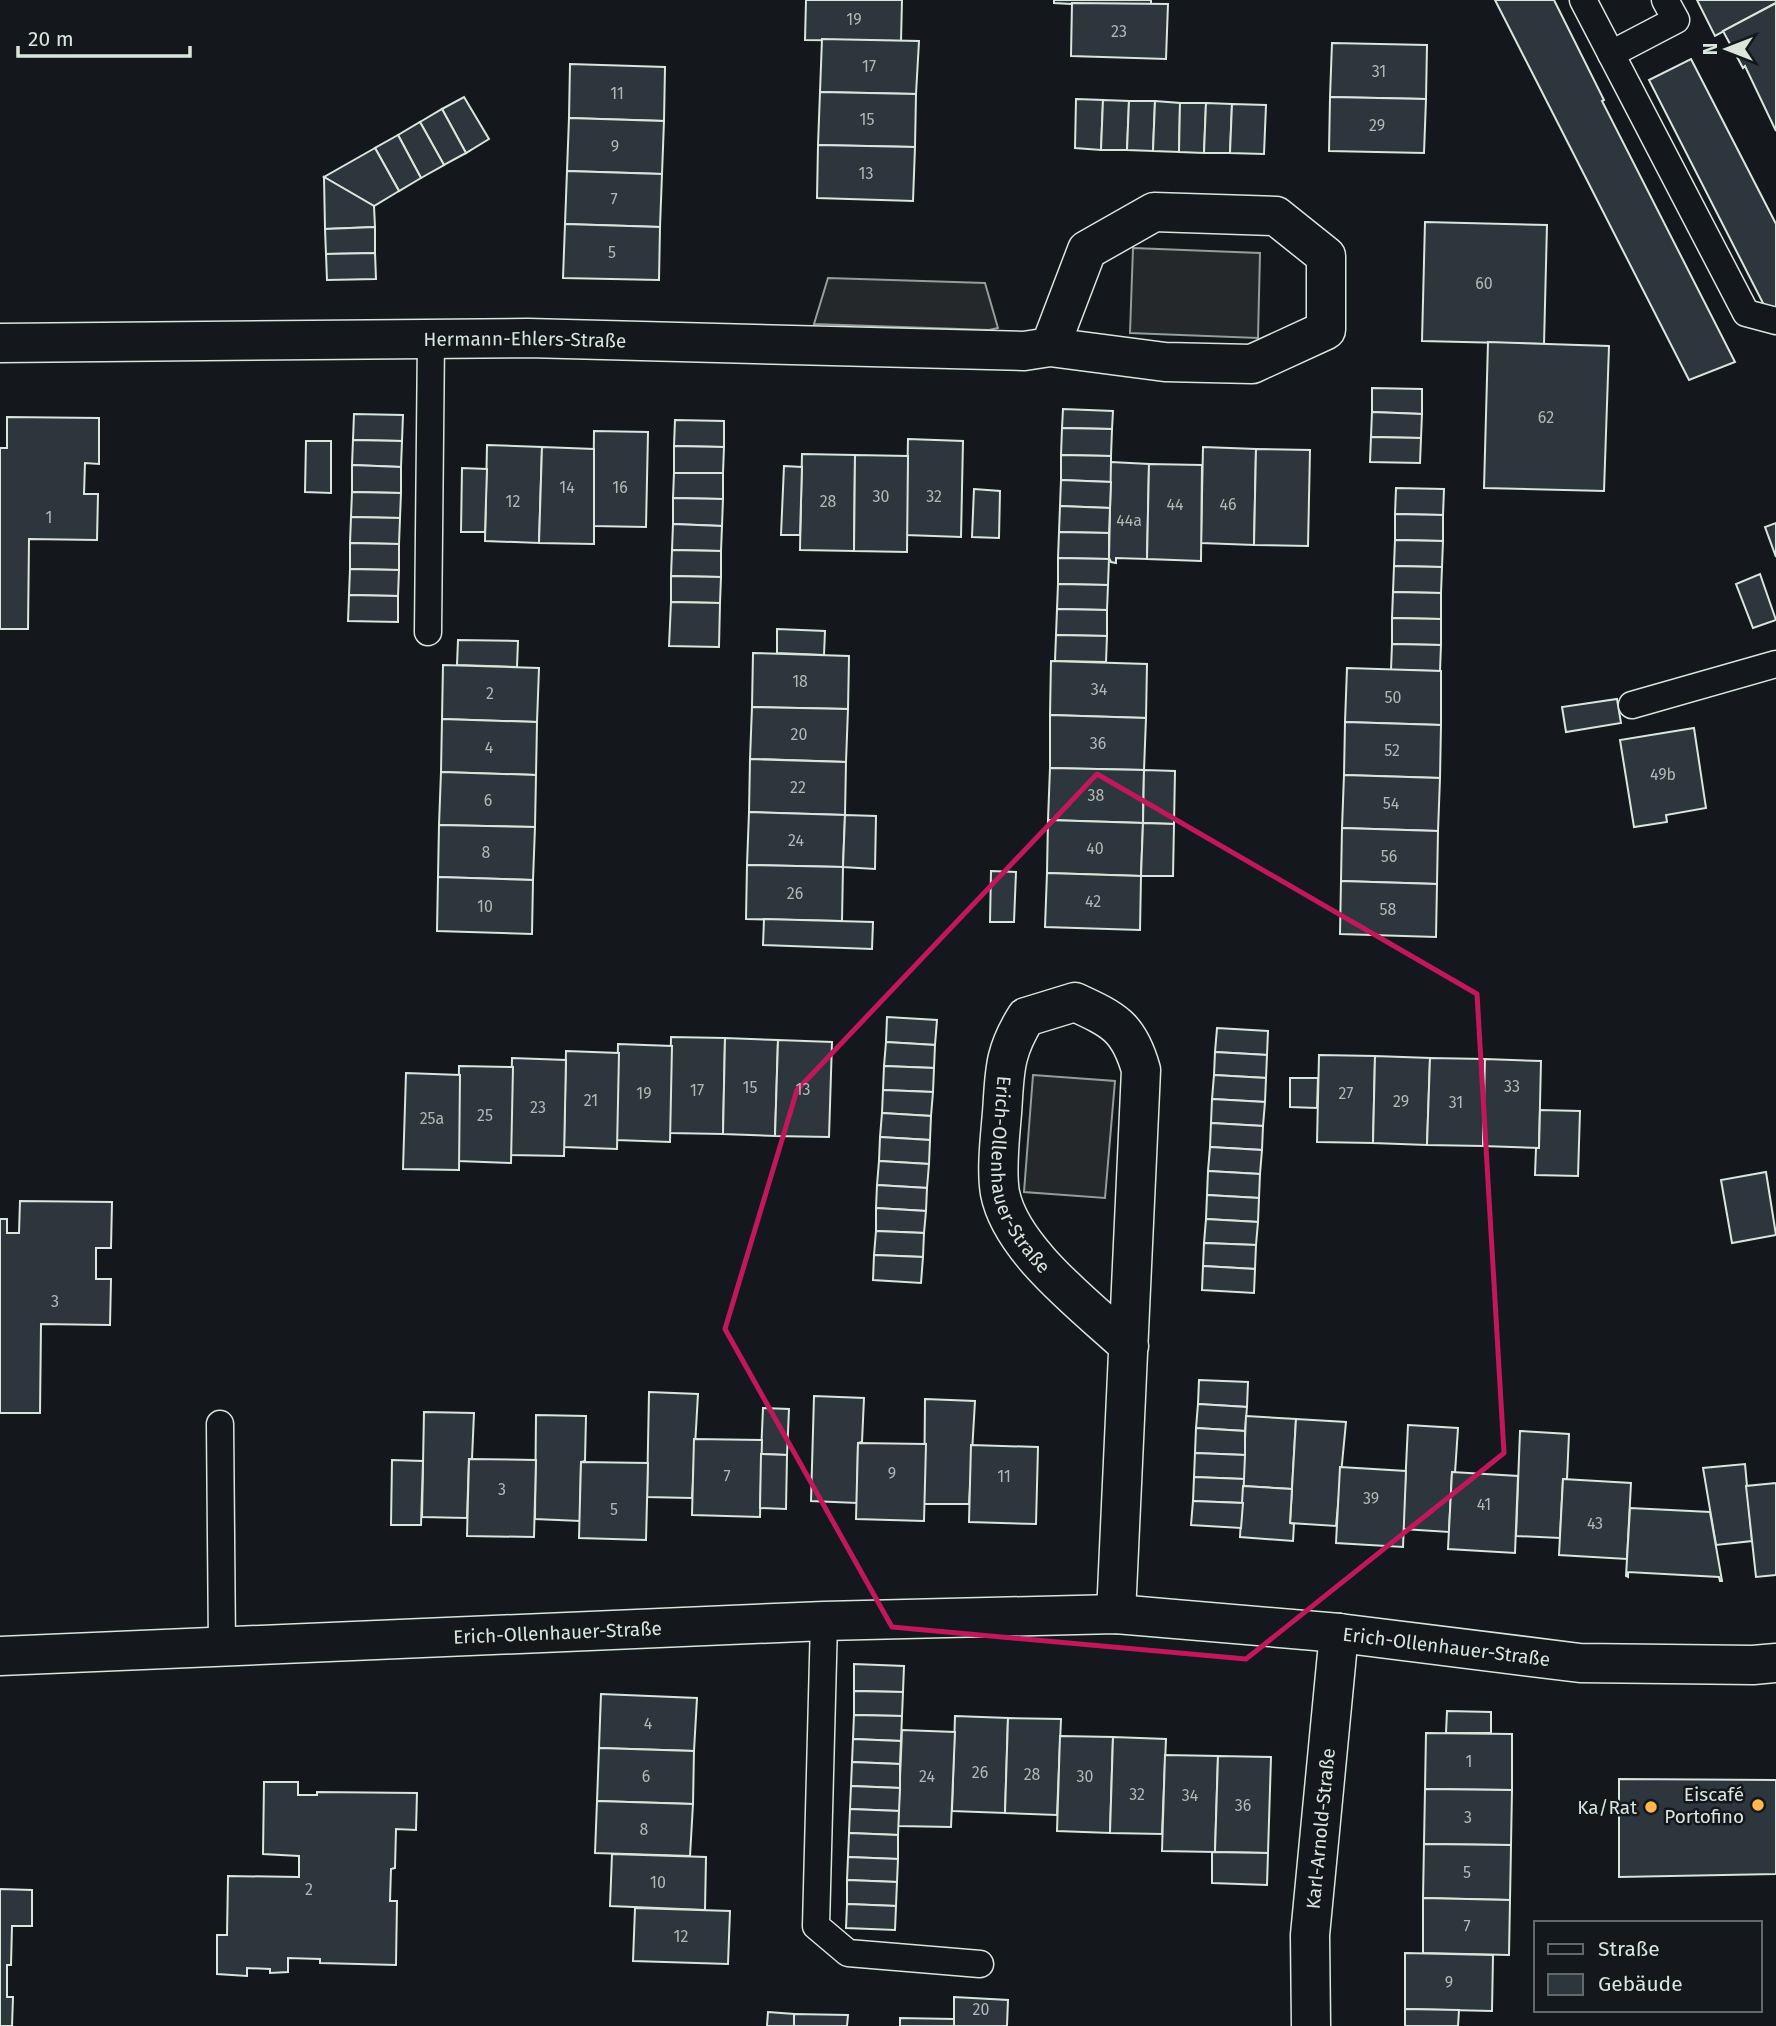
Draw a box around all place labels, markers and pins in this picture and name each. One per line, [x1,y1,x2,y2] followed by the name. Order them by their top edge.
[1664,1783,1744,1828] place label: Eiscafé Portofino
[1577,1796,1637,1819] place label: Ka/Rat
[1750,1797,1766,1813] marker: Eiscafé Portofino
[1643,1799,1659,1815] marker: Ka/Rat

